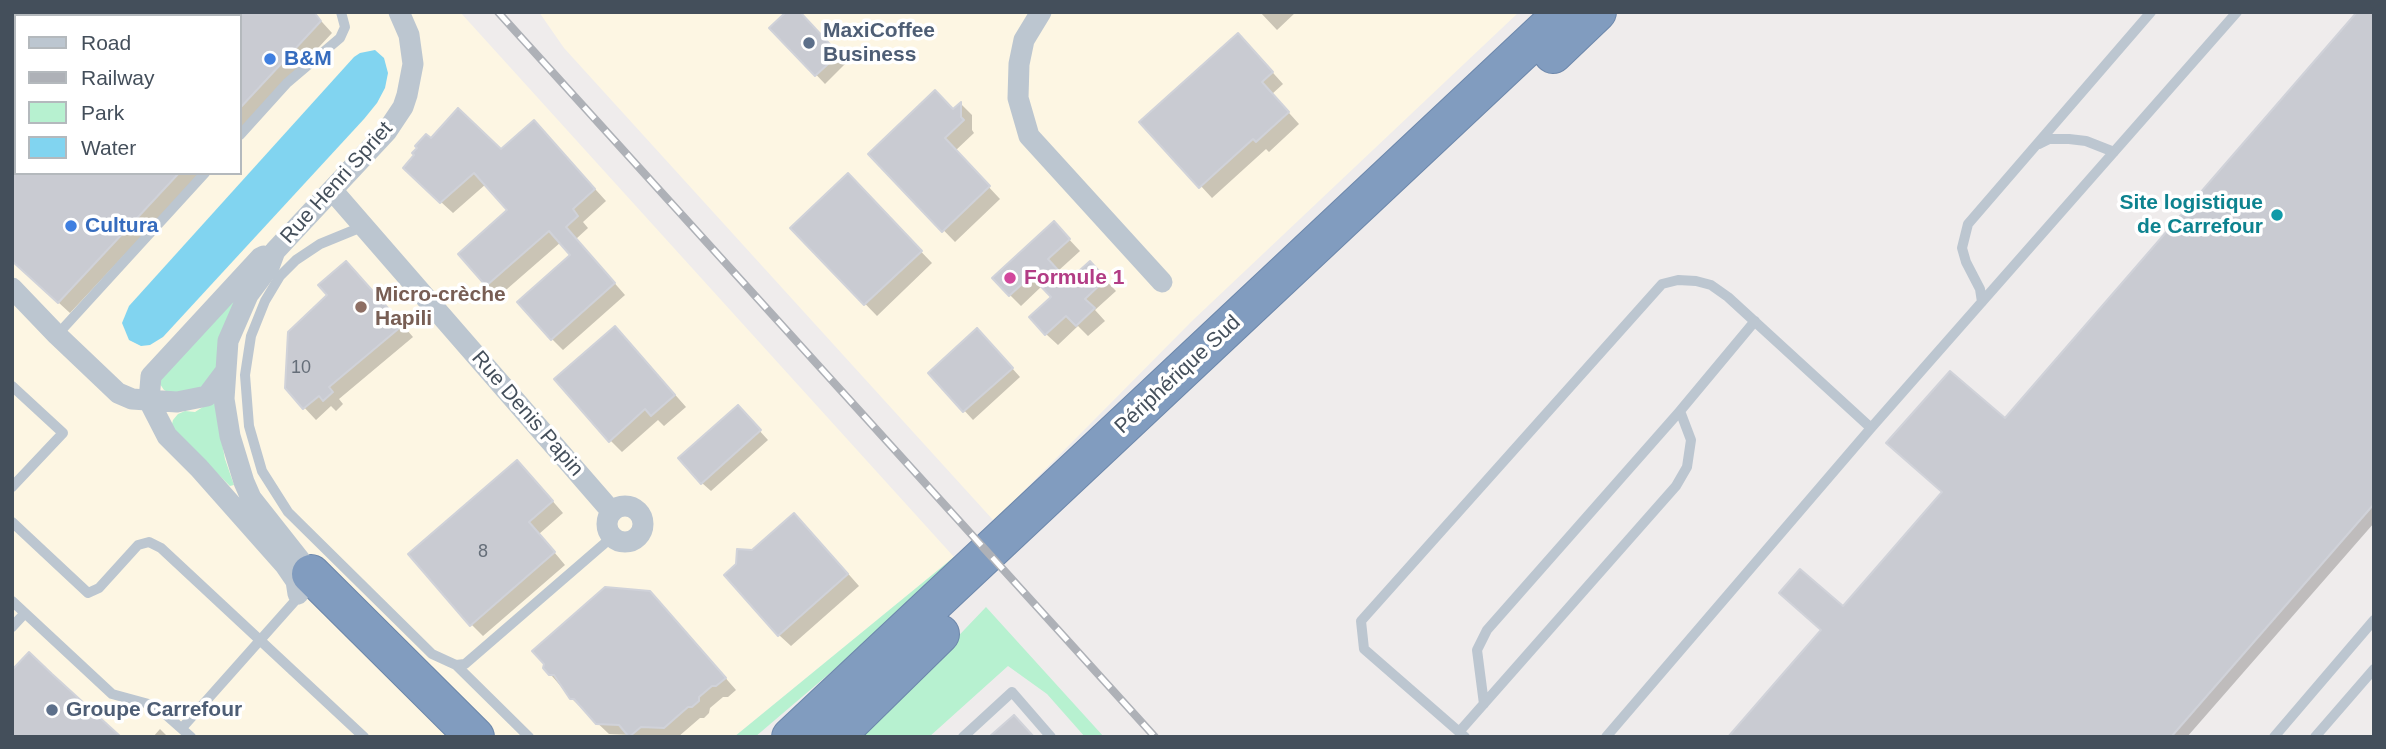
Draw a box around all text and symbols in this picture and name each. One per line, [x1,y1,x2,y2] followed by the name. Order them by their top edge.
[14,14,242,175] legend
[823,18,935,68] place label: MaxiCoffee Business
[81,31,131,54] text: Road
[801,35,817,51] marker: MaxiCoffee Business
[284,46,332,72] place label: B&M
[262,51,278,67] marker: B&M
[81,66,155,89] text: Railway
[81,101,124,124] text: Park
[276,117,398,249] street label: Rue Henri Spriet
[81,136,136,159] text: Water
[2119,190,2263,240] place label: Site logistique de Carrefour
[2269,207,2285,223] marker: Site logistique de Carrefour
[85,213,158,239] place label: Cultura
[63,218,79,234] marker: Cultura
[1024,265,1124,291] place label: Formule 1
[1002,270,1018,286] marker: Formule 1
[375,282,506,332] place label: Micro-crèche Hapili
[353,299,369,315] marker: Micro-crèche Hapili
[1110,310,1246,440] street label: Périphérique Sud
[466,346,588,482] street label: Rue Denis Papin
[291,357,311,379] house number: 10
[478,541,488,563] house number: 8
[66,697,242,723] place label: Groupe Carrefour
[44,702,60,718] marker: Groupe Carrefour

